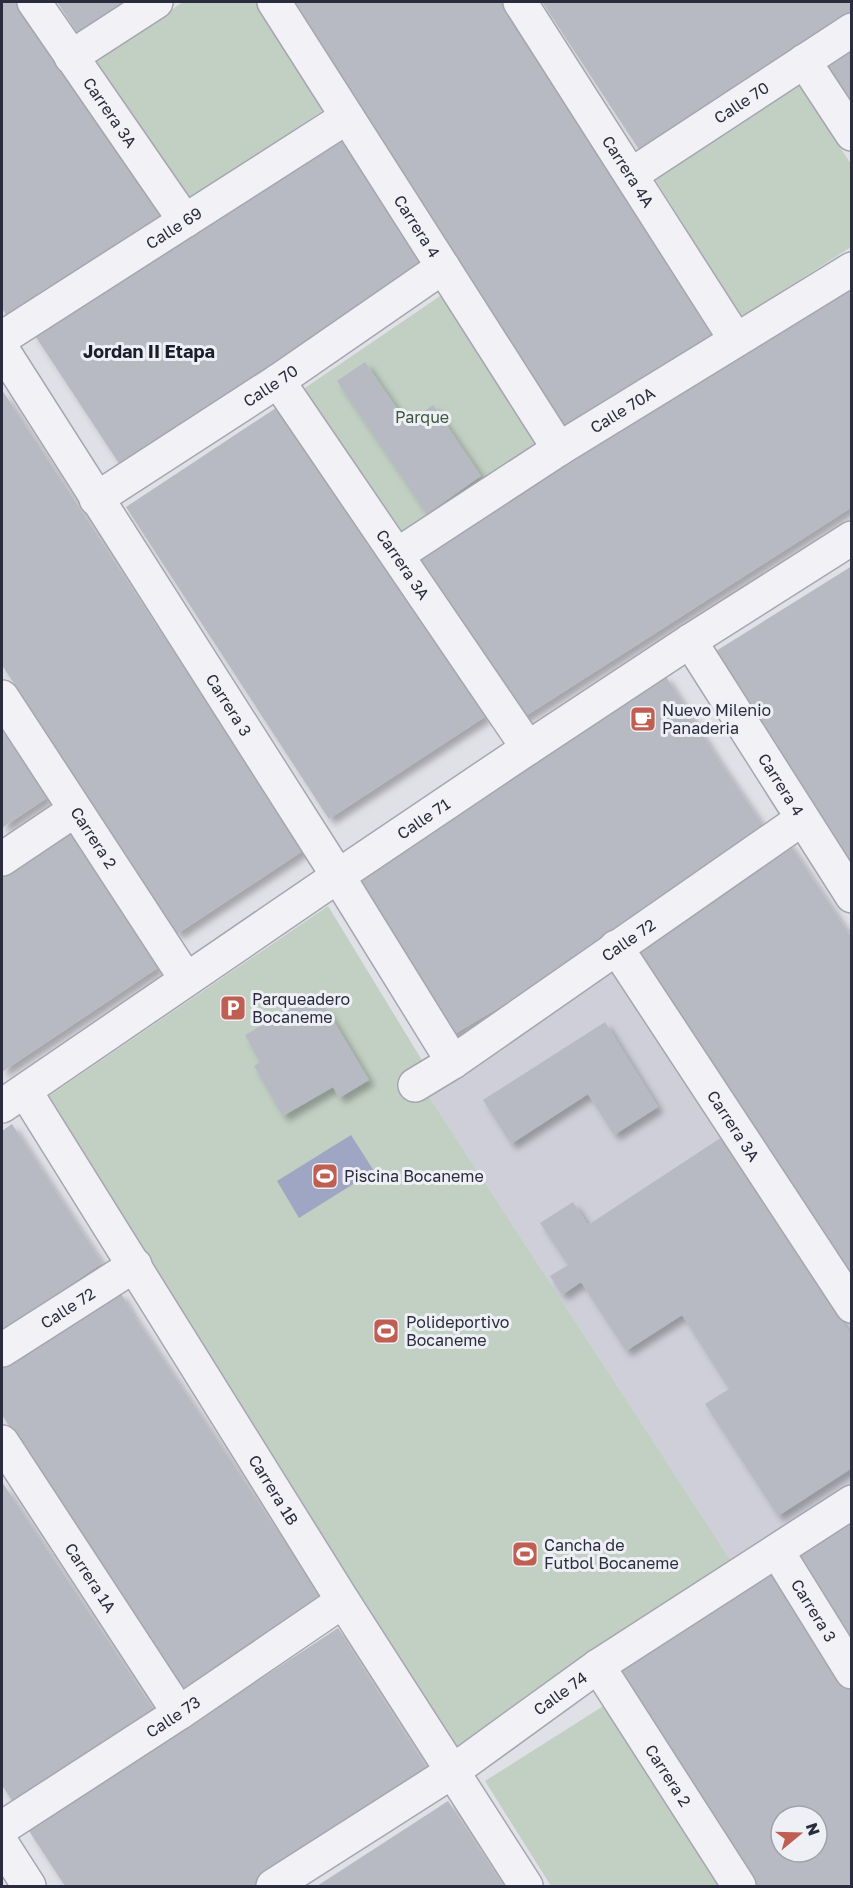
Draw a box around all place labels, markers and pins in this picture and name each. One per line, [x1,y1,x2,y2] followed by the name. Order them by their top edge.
[662,700,771,738] place label: Nuevo Milenio Panaderia
[628,704,658,734] cafe icon: Nuevo Milenio Panaderia
[252,989,350,1027] place label: Parqueadero Bocaneme
[218,993,248,1023] parking icon: Parqueadero Bocaneme
[310,1161,340,1191] sports icon: Piscina Bocaneme
[344,1166,484,1186] place label: Piscina Bocaneme
[406,1312,509,1350] place label: Polideportivo Bocaneme
[371,1316,401,1346] sports icon: Polideportivo Bocaneme
[544,1535,679,1573] place label: Cancha de Futbol Bocaneme
[510,1539,540,1569] sports icon: Cancha de Futbol Bocaneme

